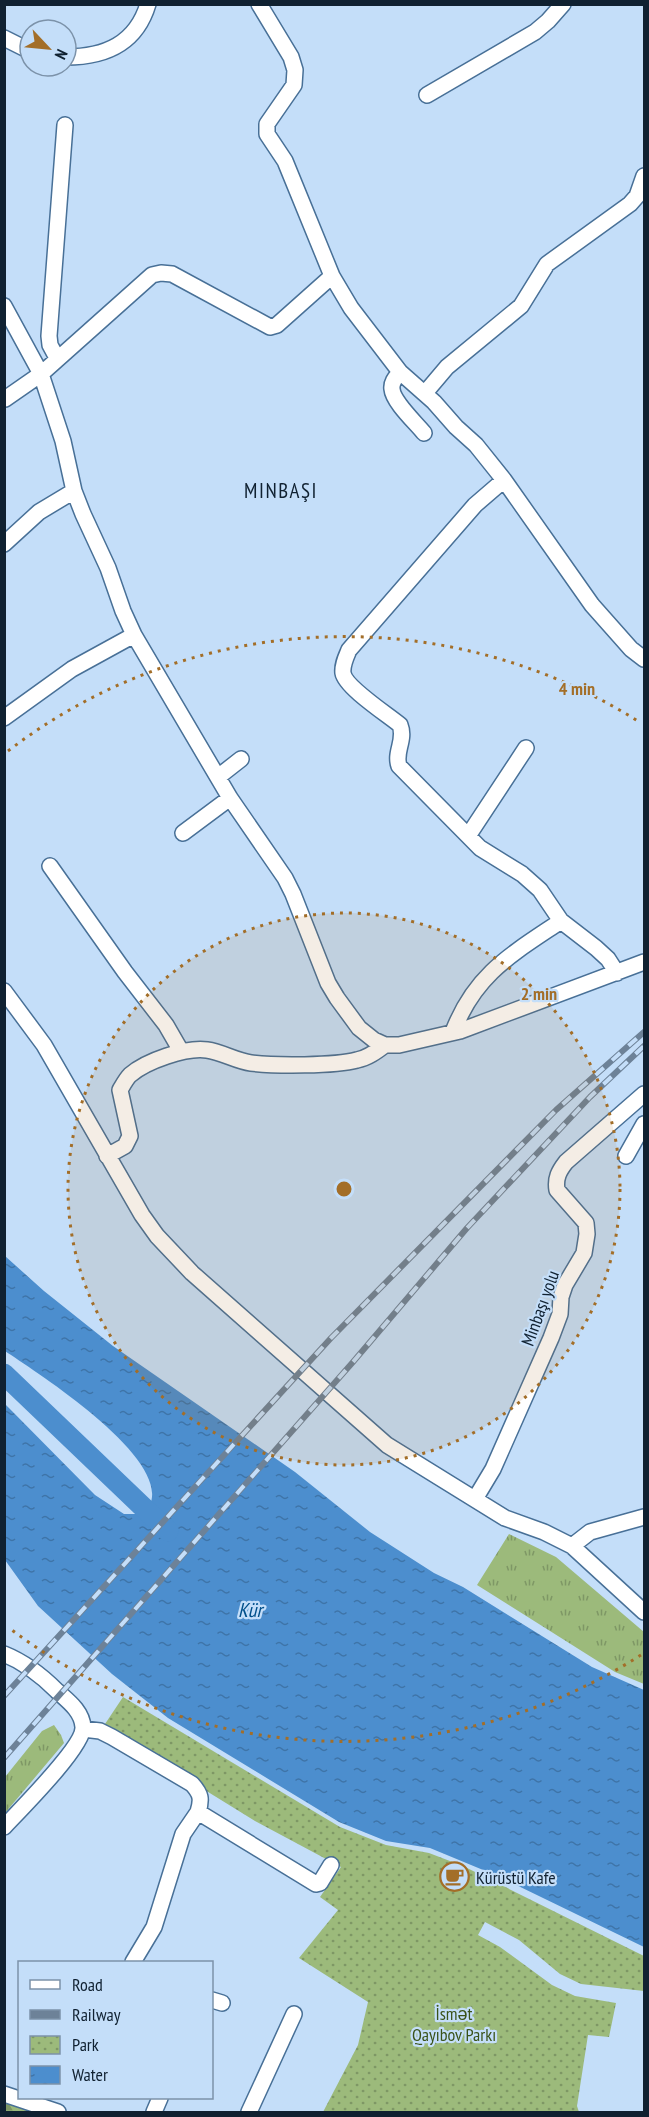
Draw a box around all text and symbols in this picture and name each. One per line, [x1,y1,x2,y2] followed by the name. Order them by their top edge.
[18,18,78,78] north arrow
[51,46,72,63] text: N
[244,477,318,504] district label: MINBAŞI
[559,677,595,700] text: 4 min
[521,982,557,1005] text: 2 min
[334,1179,354,1199] centre of rings
[516,1267,564,1349] street label: Minbaşı yolu
[238,1597,265,1623] water label: Kür
[439,1861,471,1893] cafe icon: Kürüstü Kafe
[476,1866,556,1889] place label: Kürüstü Kafe
[18,1961,213,2099] legend
[72,1973,103,1996] text: Road
[412,2002,496,2046] park label: İsmət Qayıbov Parkı
[72,2003,121,2026] text: Railway
[72,2033,99,2056] text: Park
[72,2063,108,2086] text: Water

